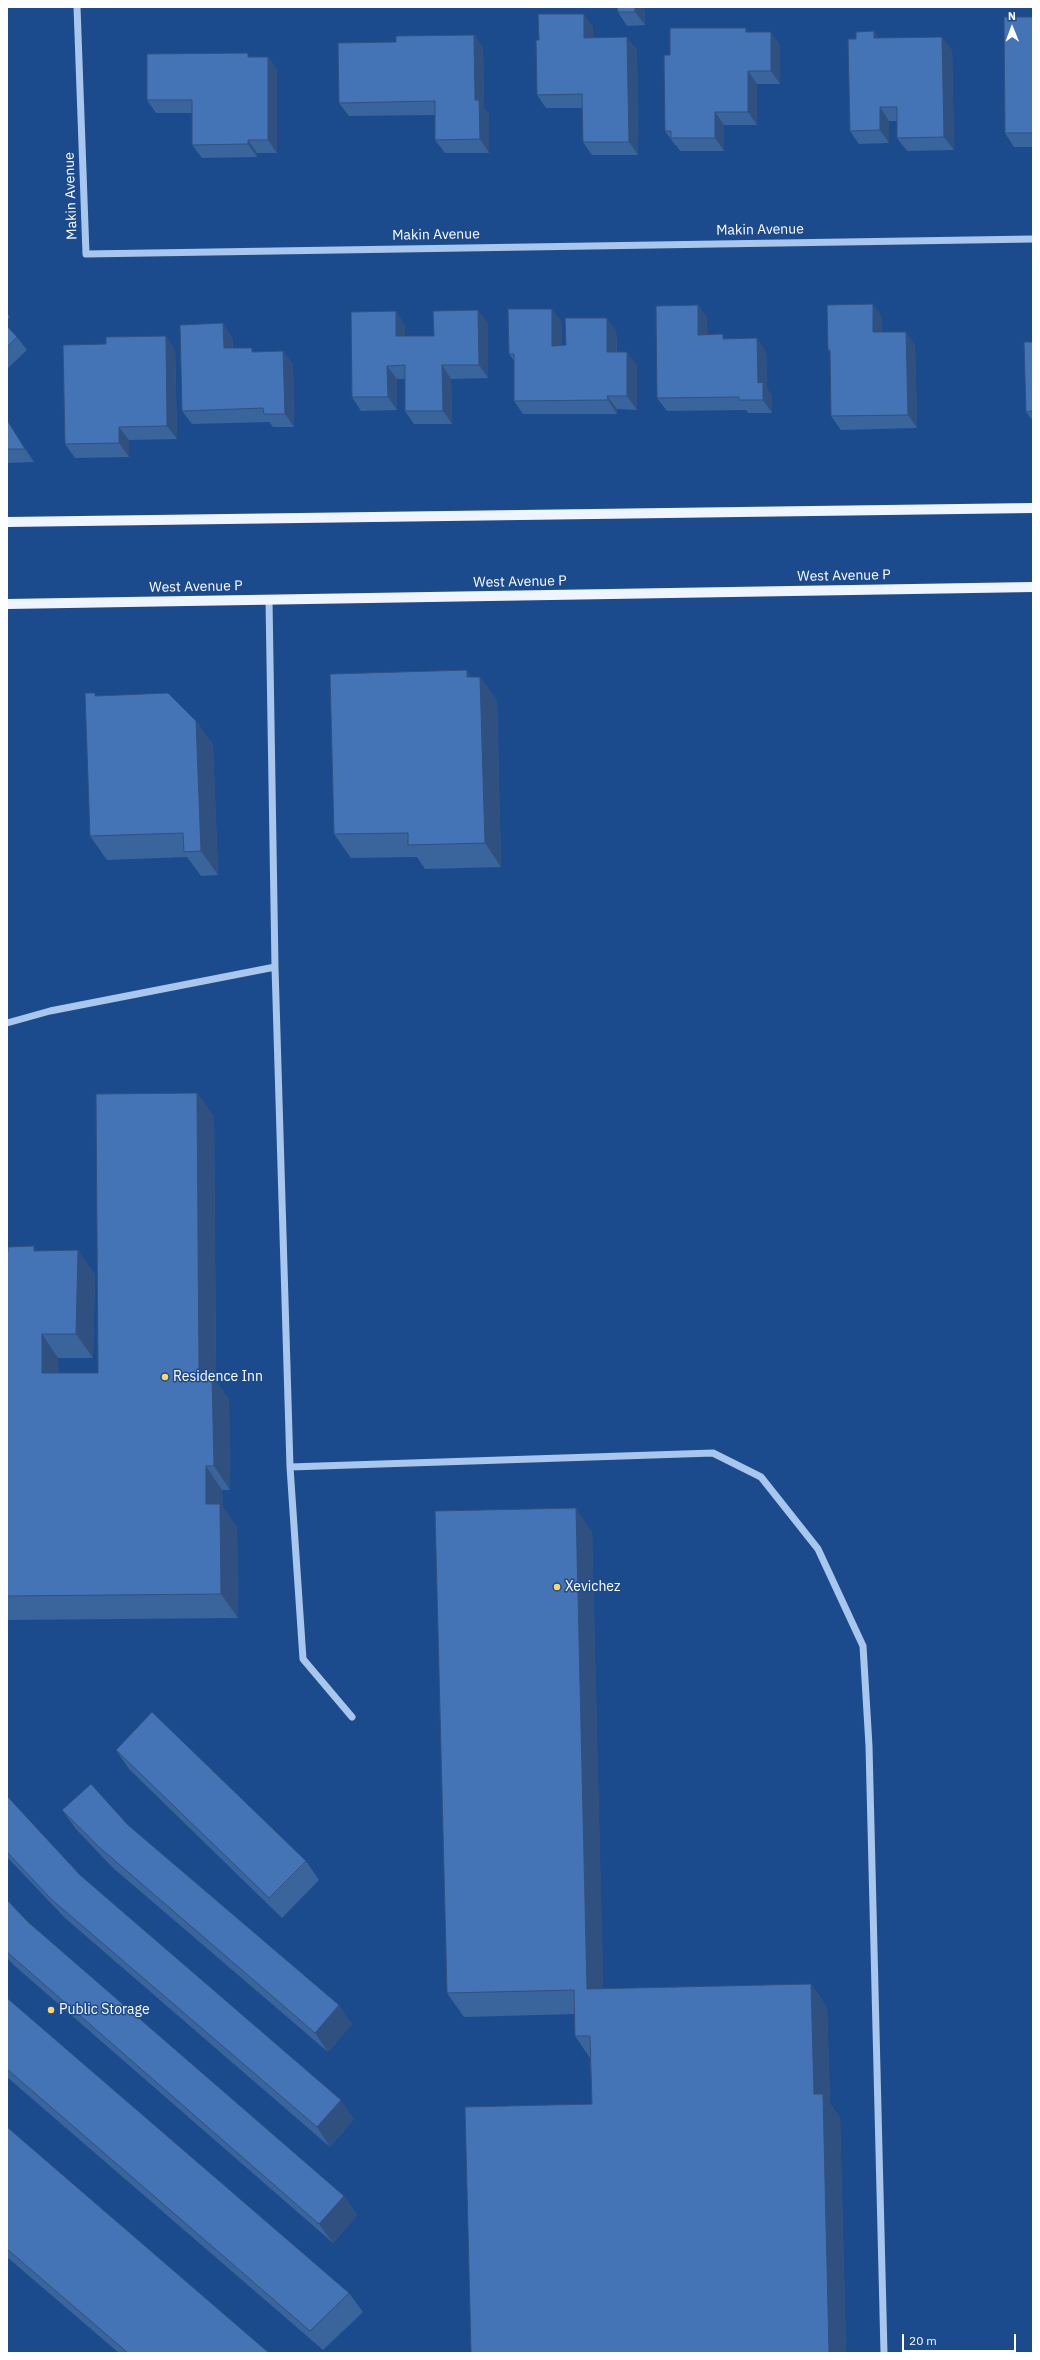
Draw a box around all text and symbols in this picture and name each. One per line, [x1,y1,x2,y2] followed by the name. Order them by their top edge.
[992,8,1032,48] north arrow
[1008,9,1016,23] text: N
[61,152,81,240] street label: Makin Avenue
[716,221,804,239] street label: Makin Avenue
[392,226,480,244] street label: Makin Avenue
[797,567,891,585] street label: West Avenue P
[473,573,567,591] street label: West Avenue P
[149,578,243,596] street label: West Avenue P
[173,1369,263,1385] place label: Residence Inn
[160,1372,170,1382] marker: Residence Inn
[565,1579,620,1595] place label: Xevichez
[552,1582,562,1592] marker: Xevichez
[59,2002,150,2018] place label: Public Storage
[46,2005,56,2015] marker: Public Storage
[904,2326,1018,2352] scale bar
[909,2333,937,2348] text: 20 m

